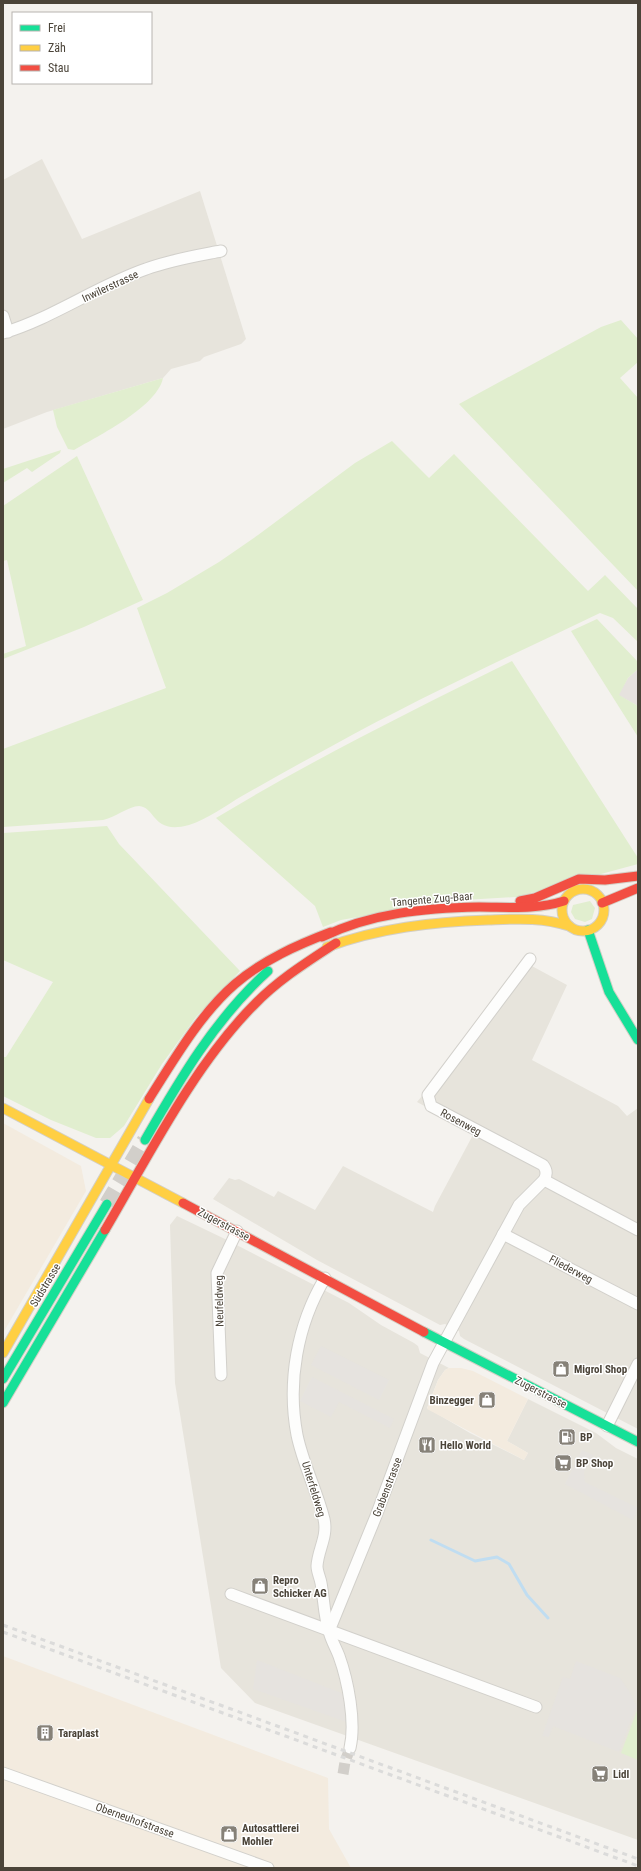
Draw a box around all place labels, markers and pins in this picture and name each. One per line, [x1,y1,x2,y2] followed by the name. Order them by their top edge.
[551,1359,571,1379] shop icon: Migrol Shop
[574,1363,628,1376] place label: Migrol Shop
[477,1390,497,1410] shop icon: Binzegger
[430,1394,474,1407] place label: Binzegger
[557,1427,577,1447] fuel station icon: BP
[580,1431,592,1444] place label: BP
[417,1435,437,1455] restaurant icon: Hello World
[440,1439,491,1452] place label: Hello World
[553,1453,573,1473] supermarket icon: BP Shop
[576,1457,614,1470] place label: BP Shop
[273,1574,327,1600] place label: Repro Schicker AG
[250,1576,270,1596] shop icon: Repro Schicker AG
[35,1723,55,1743] building icon: Taraplast
[58,1727,99,1740] place label: Taraplast
[590,1764,610,1784] supermarket icon: Lidl
[613,1768,629,1781] place label: Lidl
[242,1822,299,1848] place label: Autosattlerei Mohler
[219,1824,239,1844] shop icon: Autosattlerei Mohler

